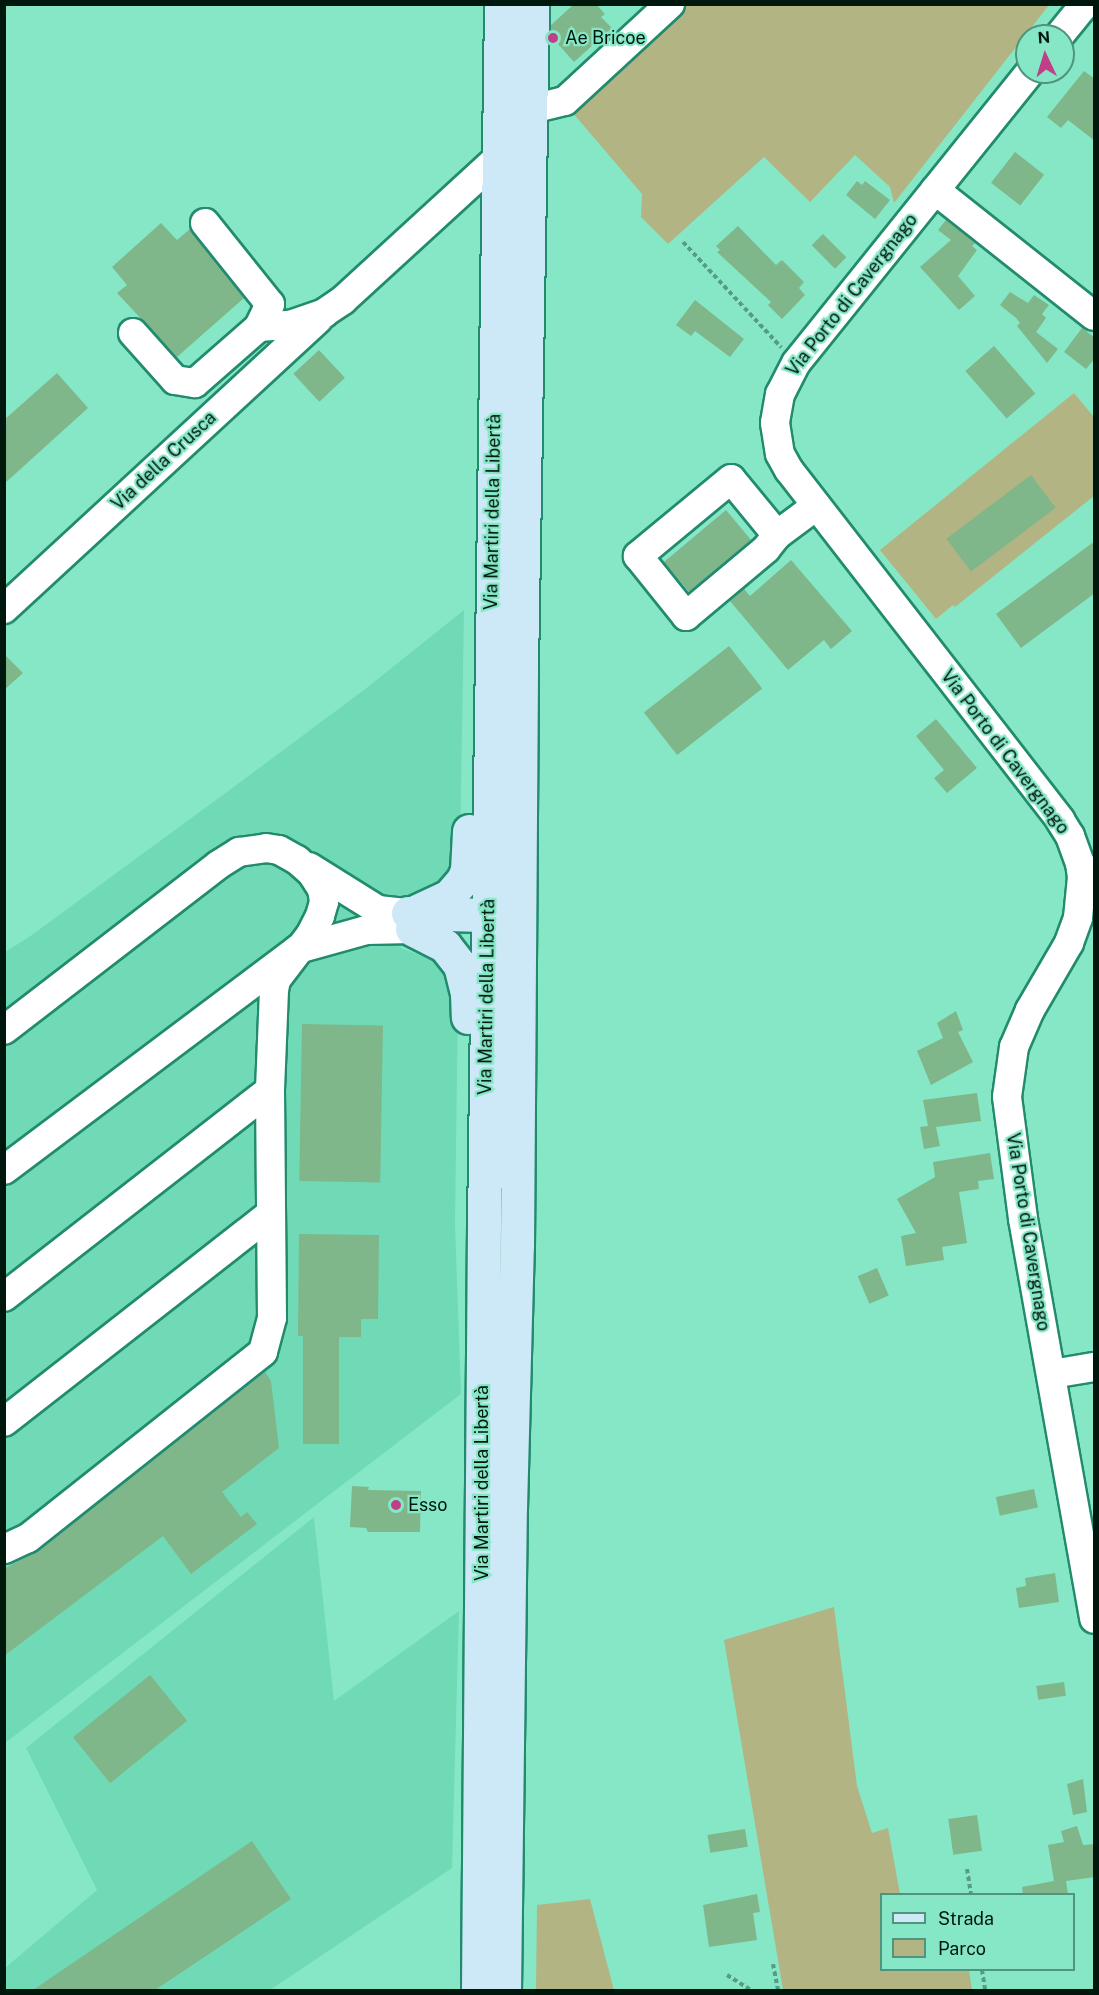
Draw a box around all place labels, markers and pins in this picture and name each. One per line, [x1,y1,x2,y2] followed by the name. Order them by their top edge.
[565,27,646,49] place label: Ae Bricoe
[546,31,560,45] marker: Ae Bricoe
[408,1494,447,1516] place label: Esso
[389,1498,403,1512] marker: Esso

